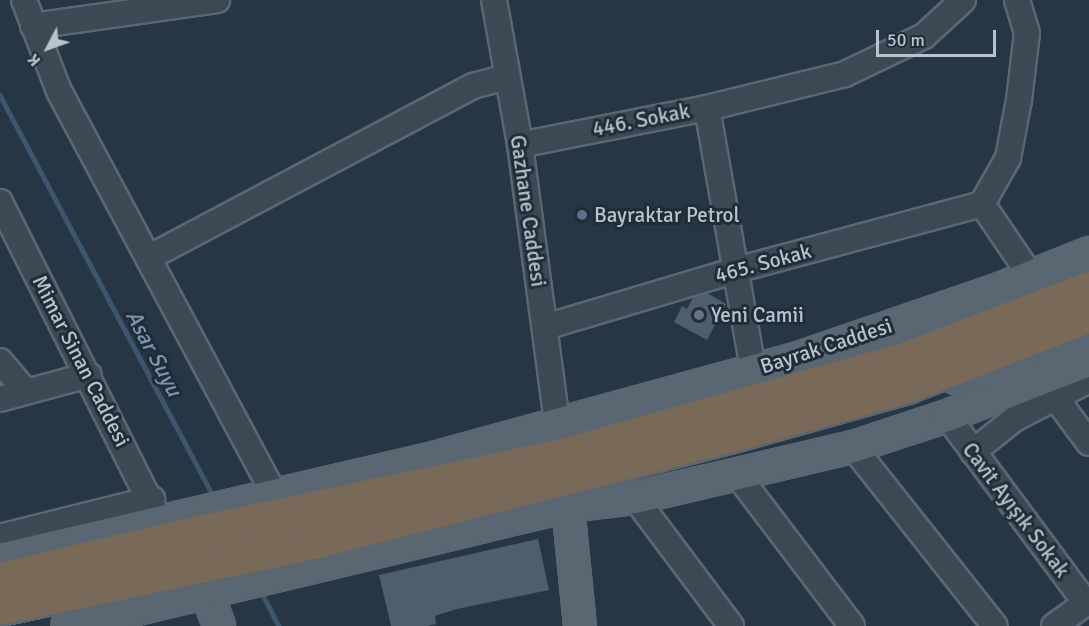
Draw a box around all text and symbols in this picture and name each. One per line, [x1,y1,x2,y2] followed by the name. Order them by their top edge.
[18,18,78,78] north arrow
[879,18,999,56] scale bar
[887,29,925,51] text: 50 m
[24,49,45,70] text: K
[590,98,692,142] street label: 446. Sokak
[505,133,551,289] street label: Gazhane Caddesi
[594,202,740,228] place label: Bayraktar Petrol
[575,208,589,222] marker: Bayraktar Petrol
[712,238,814,288] street label: 465. Sokak
[27,271,135,451] street label: Mimar Sinan Caddesi
[711,302,804,328] place label: Yeni Camii
[120,305,188,401] water label: Asar Suyu
[692,308,706,322] marker: Yeni Camii
[757,313,895,379] street label: Bayrak Caddesi
[957,438,1075,582] street label: Cavit Ayışık Sokak

